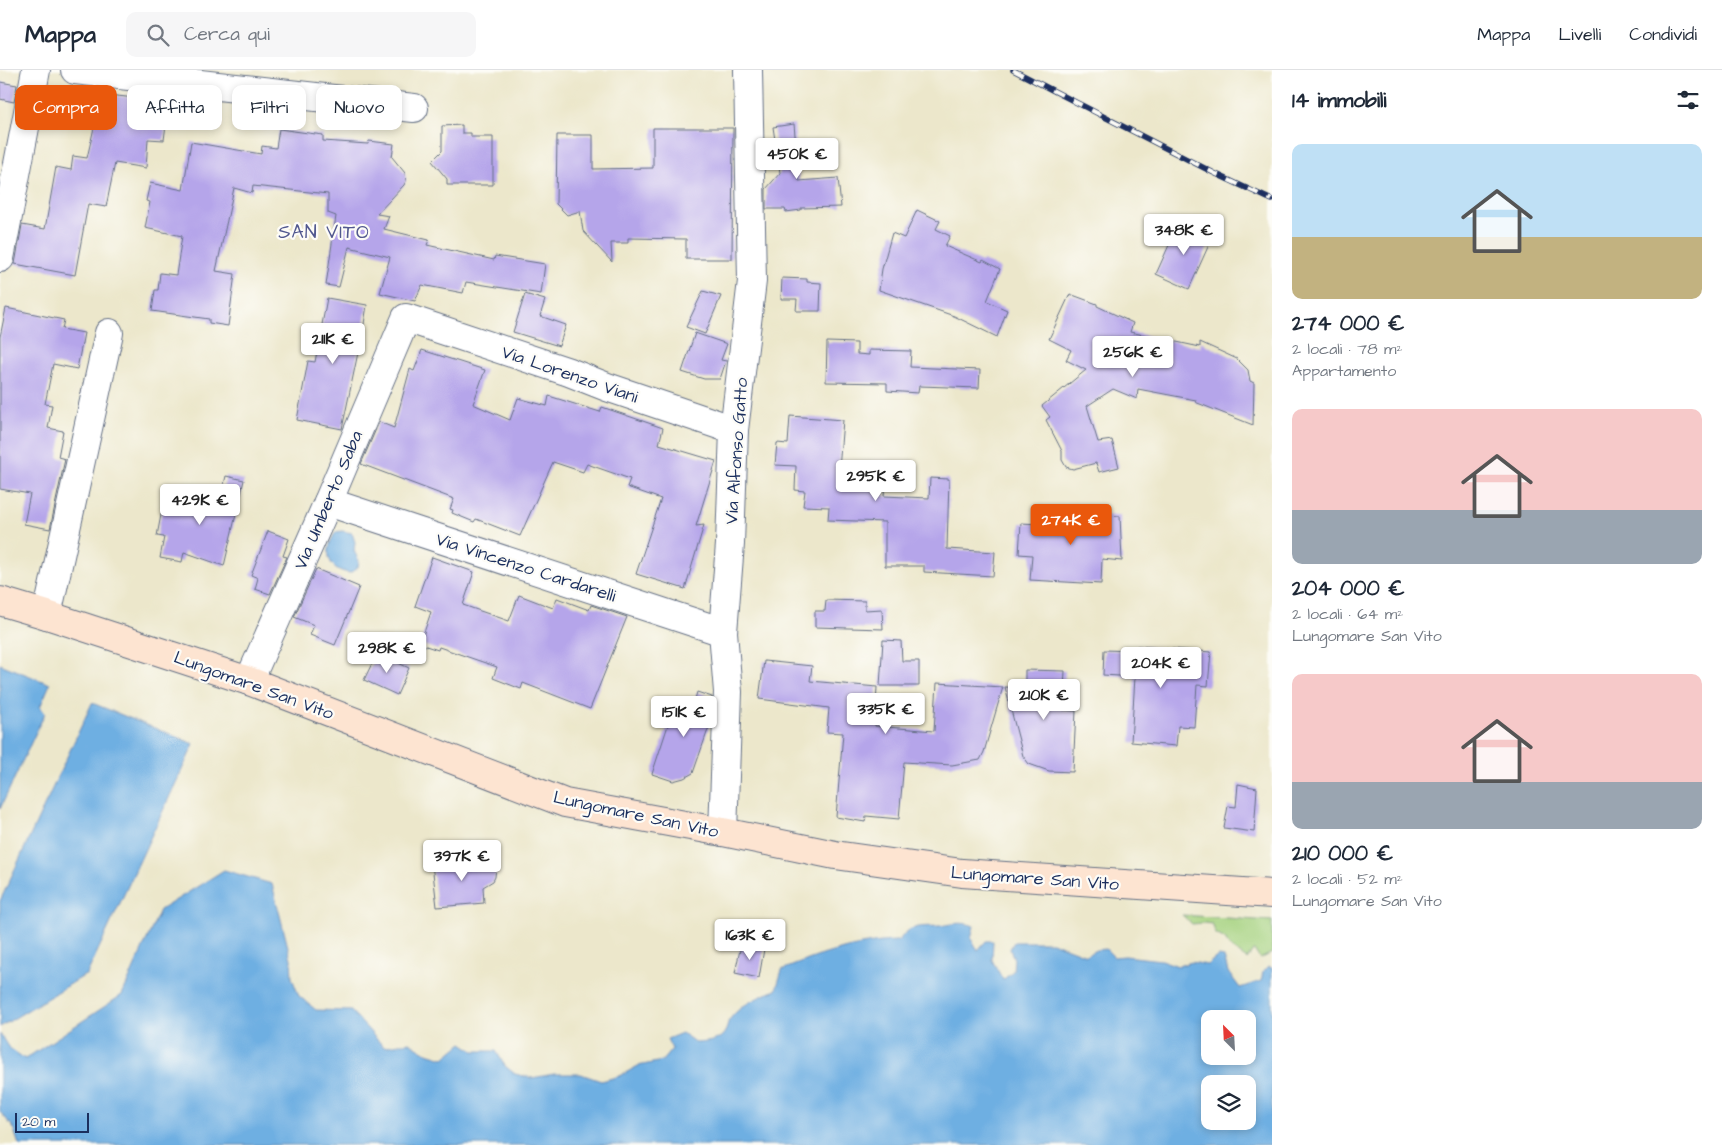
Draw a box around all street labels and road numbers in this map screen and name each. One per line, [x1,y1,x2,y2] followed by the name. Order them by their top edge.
[498,339,642,410] street label: Via Lorenzo Viani
[719,377,754,525] street label: Via Alfonso Gatto
[288,427,369,574] street label: Via Umberto Saba
[433,527,619,608] street label: Via Vincenzo Cardarelli
[170,645,337,727] street label: Lungomare San Vito
[551,785,721,845] street label: Lungomare San Vito
[950,860,1120,898] street label: Lungomare San Vito

